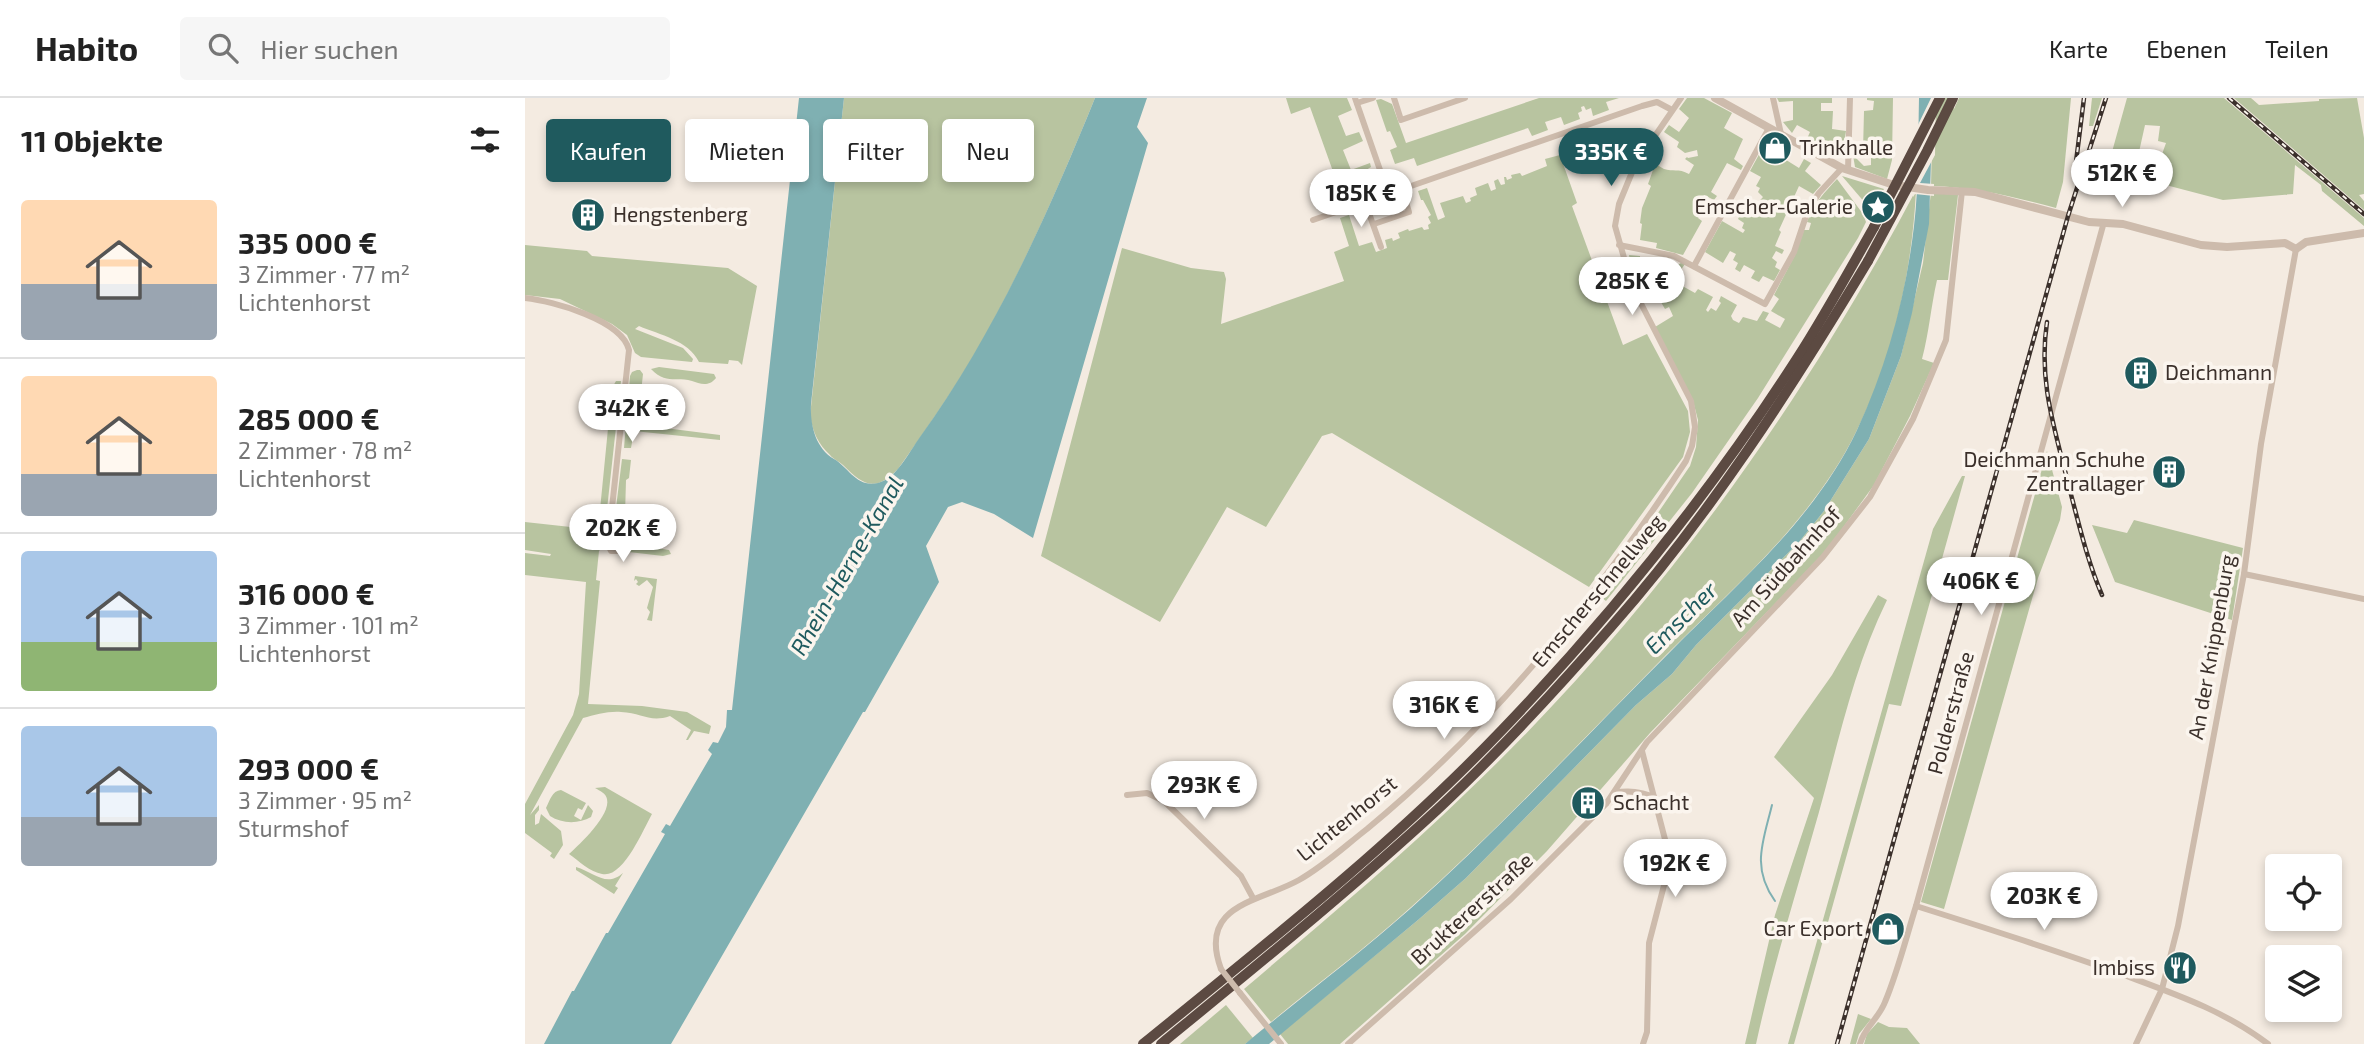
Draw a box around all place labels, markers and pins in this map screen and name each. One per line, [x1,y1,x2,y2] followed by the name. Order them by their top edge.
[1554,129,1668,188] pin: 335K €
[1756,129,1794,167] shop icon: Trinkhalle
[1799,134,1893,159] place label: Trinkhalle
[2065,150,2179,209] pin: 512K €
[1304,170,1418,229] pin: 185K €
[1859,188,1897,226] place icon: Emscher-Galerie
[1694,193,1853,218] place label: Emscher-Galerie
[569,196,607,234] building icon: Hengstenberg
[613,201,748,226] place label: Hengstenberg
[1575,258,1689,317] pin: 285K €
[2122,354,2160,392] building icon: Deichmann
[2165,359,2272,384] place label: Deichmann
[575,384,689,444] pin: 342K €
[1963,446,2146,495] place label: Deichmann Schuhe Zentrallager
[2150,453,2188,491] building icon: Deichmann Schuhe Zentrallager
[566,504,680,564] pin: 202K €
[1924,558,2038,617] pin: 406K €
[1387,682,1501,741] pin: 316K €
[1147,762,1261,821] pin: 293K €
[1569,784,1607,822] building icon: Schacht
[1613,789,1689,814] place label: Schacht
[1618,840,1732,899] pin: 192K €
[1987,872,2101,932] pin: 203K €
[1869,910,1907,948] shop icon: Car Export
[1763,915,1863,940] place label: Car Export
[2161,949,2199,987] restaurant icon: Imbiss
[2093,954,2155,979] place label: Imbiss

